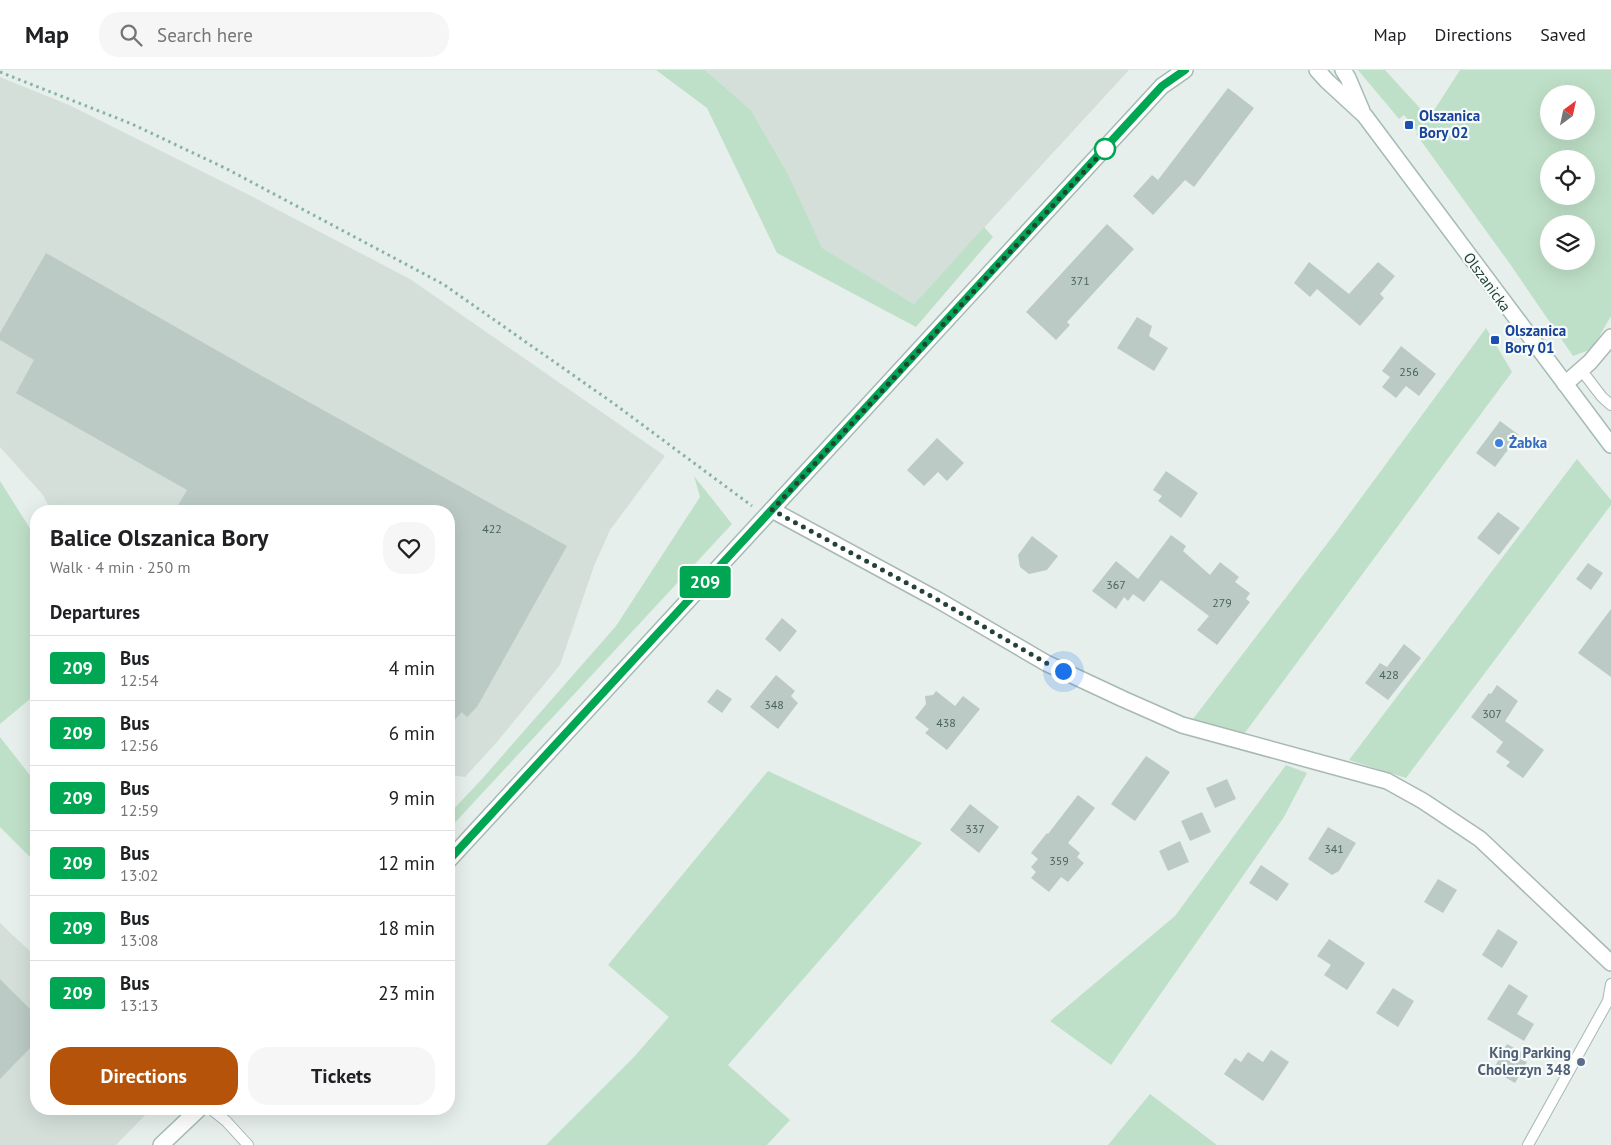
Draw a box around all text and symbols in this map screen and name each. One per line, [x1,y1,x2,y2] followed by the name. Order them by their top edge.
[99,12,449,57] search box
[25,19,69,50] text: Map
[117,21,145,49] icon: search
[157,23,253,47] text: Search here
[1374,23,1406,46] text: Map
[1434,23,1512,46] text: Directions
[1540,23,1586,46] text: Saved
[1540,85,1595,140] north arrow
[1540,85,1595,270] map controls
[1419,106,1480,142] place label: Olszanica Bory 02
[1403,119,1415,131] marker: Olszanica Bory 02
[1094,138,1116,160] unlabelled marker
[1540,150,1595,205] button: locate
[1540,215,1595,270] button: layers
[1460,248,1515,315] street label: Olszanicka
[1070,273,1090,288] house number: 371
[1505,321,1566,357] place label: Olszanica Bory 01
[1489,334,1501,346] marker: Olszanica Bory 01
[1399,364,1419,379] house number: 256
[1509,433,1547,452] place label: Żabka
[1493,437,1505,449] marker: Żabka
[482,521,502,536] house number: 422
[50,522,269,553] text: Balice Olszanica Bory
[383,522,435,574] button: heart
[50,557,190,577] text: Walk · 4 min · 250 m
[676,566,734,598] line badge: 209
[690,570,720,593] text: 209
[1106,577,1126,592] house number: 367
[1212,595,1232,610] house number: 279
[50,600,140,624] text: Departures
[120,646,149,670] text: Bus
[62,656,93,679] text: 209
[389,656,435,680] text: 4 min
[1051,659,1076,684] your location
[1379,667,1399,682] house number: 428
[120,670,158,690] text: 12:54
[764,697,784,712] house number: 348
[1482,706,1502,721] house number: 307
[120,711,149,735] text: Bus
[936,715,956,730] house number: 438
[62,721,93,744] text: 209
[389,721,435,745] text: 6 min
[120,735,158,755] text: 12:56
[120,776,149,800] text: Bus
[62,786,93,809] text: 209
[389,786,435,810] text: 9 min
[120,800,158,820] text: 12:59
[965,821,985,836] house number: 337
[120,841,149,865] text: Bus
[1324,841,1344,856] house number: 341
[62,851,93,874] text: 209
[378,851,435,875] text: 12 min
[1049,853,1069,868] house number: 359
[120,865,158,885] text: 13:02
[120,906,149,930] text: Bus
[62,916,93,939] text: 209
[378,916,435,940] text: 18 min
[120,930,158,950] text: 13:08
[120,971,149,995] text: Bus
[62,981,93,1004] text: 209
[378,981,435,1005] text: 23 min
[120,995,158,1015] text: 13:13
[1478,1043,1571,1079] place label: King Parking Cholerzyn 348
[50,1047,238,1105] button: Directions
[248,1047,435,1105] button: Tickets
[1575,1056,1587,1068] marker: King Parking Cholerzyn 348

